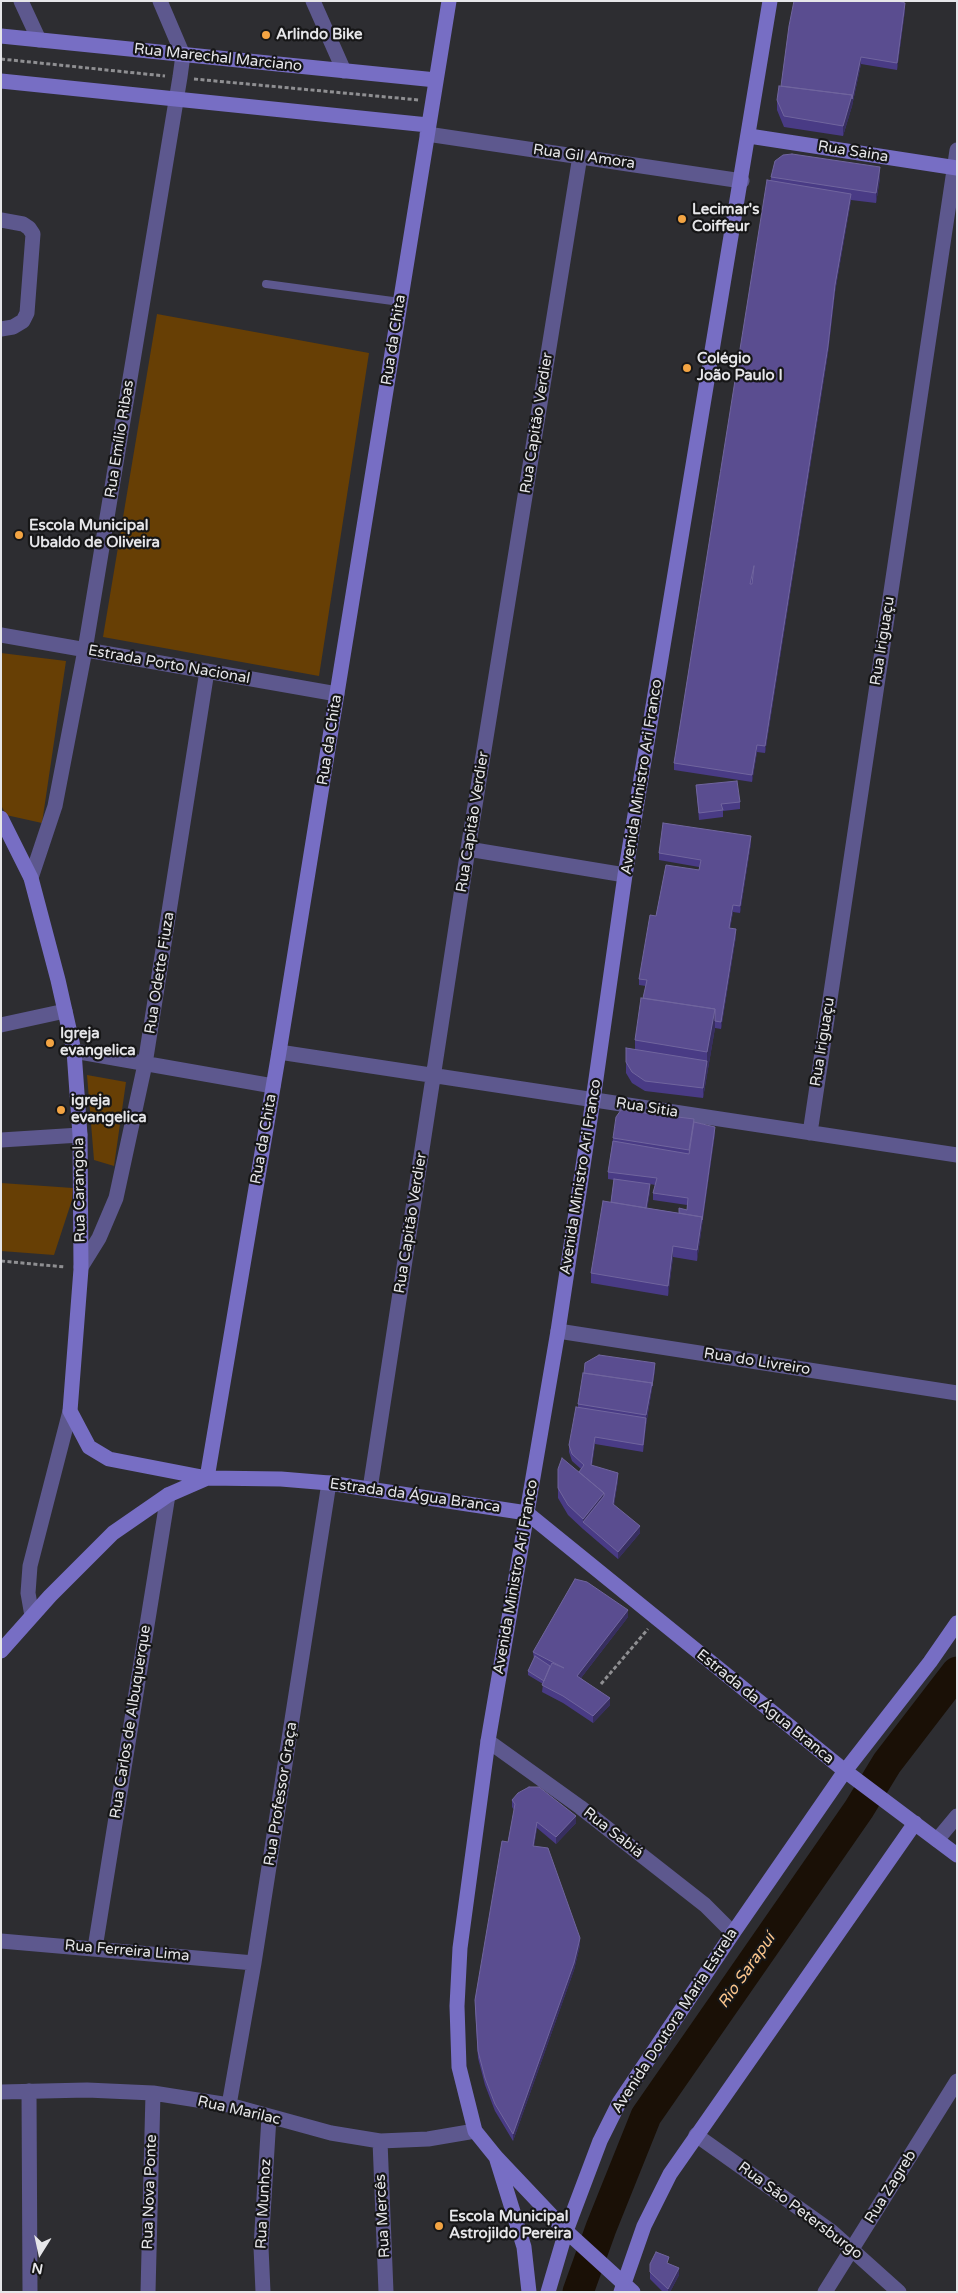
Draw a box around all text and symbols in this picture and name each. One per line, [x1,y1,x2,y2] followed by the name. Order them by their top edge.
[276,26,362,44] place label: Arlindo Bike
[260,29,272,41] marker: Arlindo Bike
[133,40,303,76] street label: Rua Marechal Marciano
[816,138,890,166] street label: Rua Saina
[532,141,636,173] street label: Rua Gil Amora
[692,201,759,236] place label: Lecimar's Coiffeur
[676,213,688,225] marker: Lecimar's Coiffeur
[378,293,410,387] street label: Rua da Chita
[697,350,783,385] place label: Colégio João Paulo I
[517,351,557,495] street label: Rua Capitão Verdier
[681,362,693,374] marker: Colégio João Paulo I
[102,379,138,499] street label: Rua Emílio Ribas
[29,517,160,552] place label: Escola Municipal Ubaldo de Oliveira
[13,529,25,541] marker: Escola Municipal Ubaldo de Oliveira
[867,595,899,687] street label: Rua Iriguaçu
[87,642,251,688] street label: Estrada Porto Nacional
[618,678,666,876] street label: Avenida Ministro Ari Franco
[314,693,346,787] street label: Rua da Chita
[453,750,493,894] street label: Rua Capitão Verdier
[141,911,179,1035] street label: Rua Odette Fiuza
[807,996,839,1088] street label: Rua Iriguaçu
[60,1025,136,1060] place label: Igreja evangelica
[44,1037,56,1049] marker: Igreja evangelica
[557,1078,605,1276] street label: Avenida Ministro Ari Franco
[71,1092,147,1127] place label: igreja evangelica
[247,1092,281,1186] street label: Rua da Chita
[615,1094,679,1122] street label: Rua Sitia
[55,1104,67,1116] marker: igreja evangelica
[70,1137,90,1243] street label: Rua Carangola
[391,1151,431,1295] street label: Rua Capitão Verdier
[703,1345,811,1379] street label: Rua do Livreiro
[329,1475,501,1517] street label: Estrada da Água Branca
[490,1478,542,1676] street label: Avenida Ministro Ari Franco
[107,1624,155,1820] street label: Rua Carlos de Albuquerque
[692,1646,838,1768] street label: Estrada da Água Branca
[261,1721,301,1867] street label: Rua Professor Graça
[579,1804,647,1862] street label: Rua Sabiá
[608,1925,742,2117] street label: Avenida Doutora Maria Estrela
[714,1930,780,2012] water label: Rio Sarapuí
[64,1937,190,1965] street label: Rua Ferreira Lima
[196,2093,282,2129] street label: Rua Marilac
[139,2134,161,2250] street label: Rua Nova Ponte
[861,2147,921,2227] street label: Rua Zagreb
[253,2158,275,2250] street label: Rua Munhoz
[734,2158,866,2264] street label: Rua São Petersburgo
[372,2174,394,2258] street label: Rua Mercês
[449,2208,572,2243] place label: Escola Municipal Astrojildo Pereira
[433,2220,445,2232] marker: Escola Municipal Astrojildo Pereira
[15,2228,65,2278] north arrow
[30,2259,44,2278] text: N

